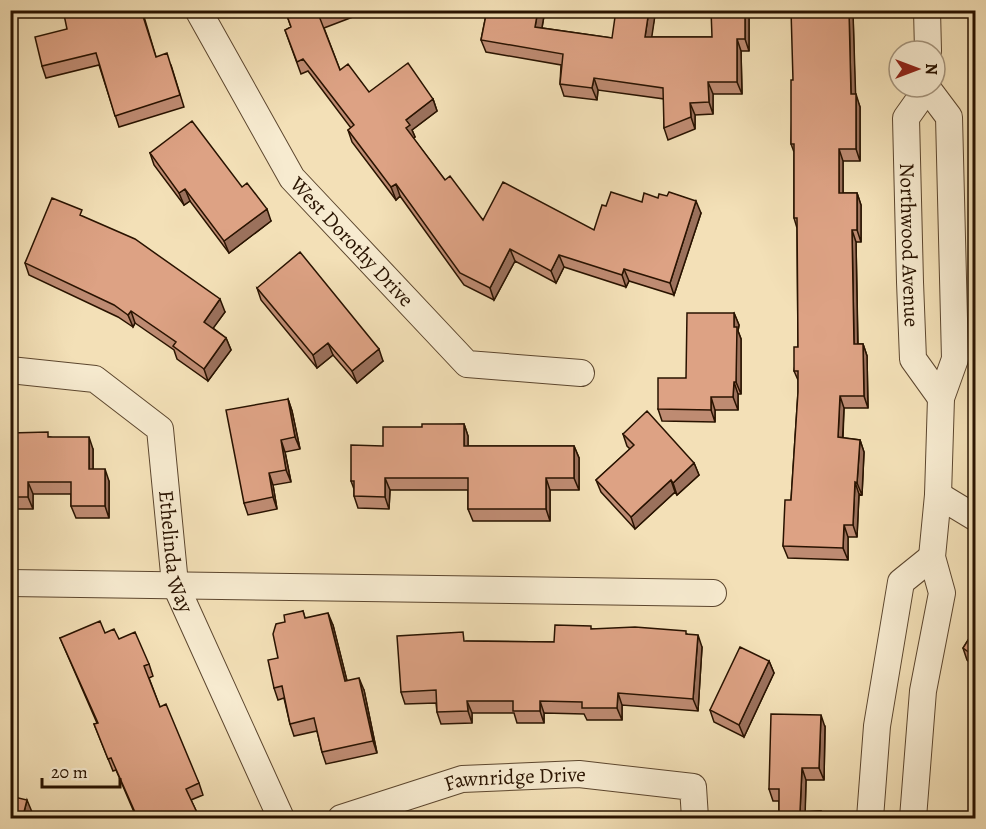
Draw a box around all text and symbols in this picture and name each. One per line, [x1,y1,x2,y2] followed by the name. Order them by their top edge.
[887,39,947,99] north arrow
[920,63,942,75] text: N
[893,162,926,328] street label: Northwood Avenue
[283,170,420,313] street label: West Dorothy Drive
[152,489,200,618] street label: Ethelinda Way
[42,751,120,789] scale bar
[51,760,88,784] text: 20 m
[440,760,587,798] street label: Fawnridge Drive

